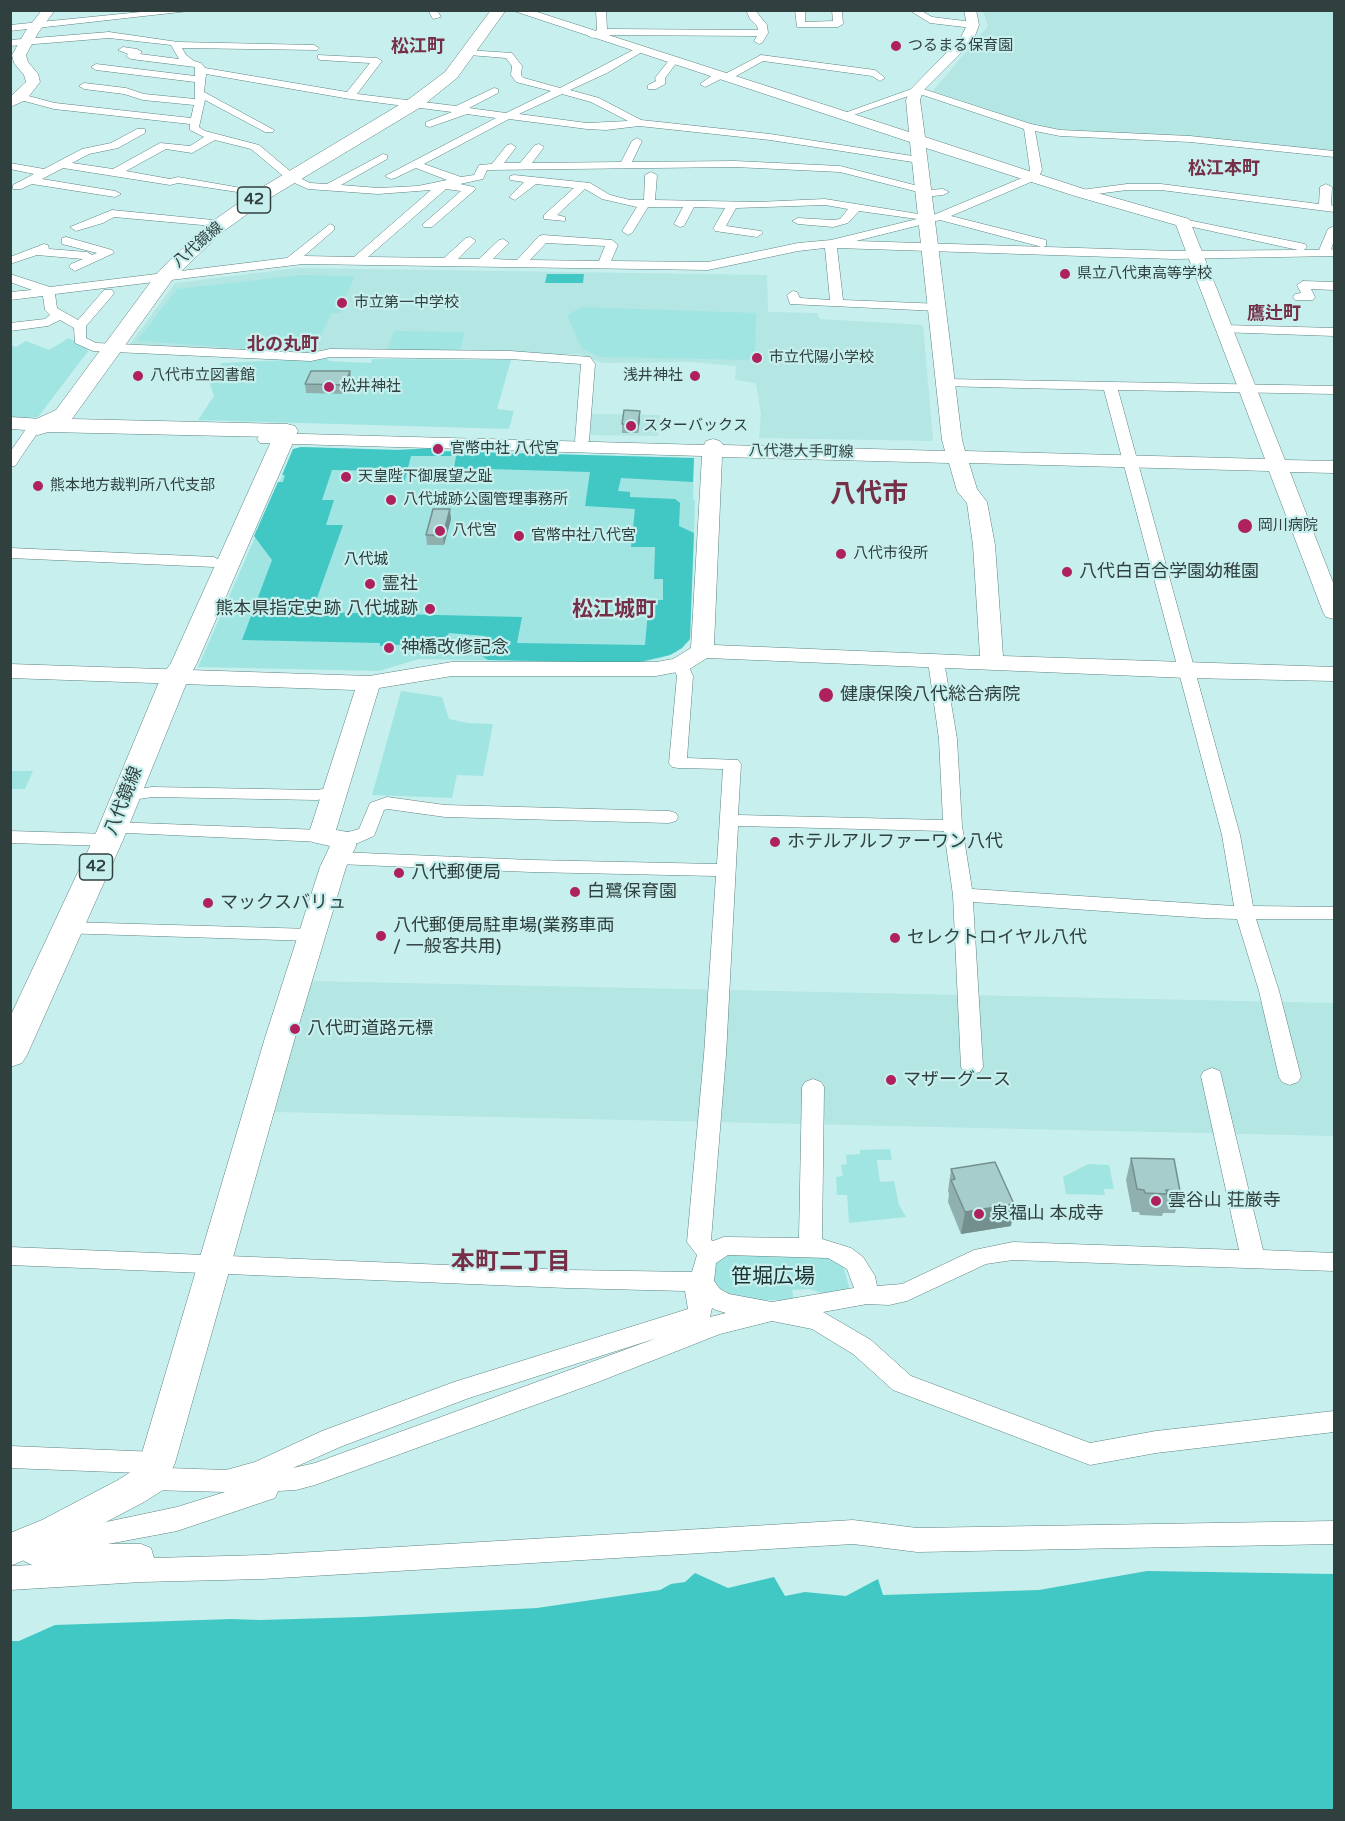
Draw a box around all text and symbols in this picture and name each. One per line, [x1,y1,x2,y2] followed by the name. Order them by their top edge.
[391,36,445,58] district label: 松江町
[908,37,1013,55] place label: つるまる保育園
[889,39,903,53] marker: つるまる保育園
[1188,158,1260,180] district label: 松江本町
[238,187,270,213] road number: 42
[169,219,227,271] street label: 八代鏡線
[1077,265,1212,283] place label: 県立八代東高等学校
[1058,267,1072,281] marker: 県立八代東高等学校
[354,294,459,312] place label: 市立第一中学校
[335,296,349,310] marker: 市立第一中学校
[1247,303,1301,325] district label: 鷹辻町
[247,334,319,356] district label: 北の丸町
[769,349,874,367] place label: 市立代陽小学校
[750,351,764,365] marker: 市立代陽小学校
[150,367,255,385] place label: 八代市立図書館
[623,367,683,385] place label: 浅井神社
[131,369,145,383] marker: 八代市立図書館
[688,369,702,383] marker: 浅井神社
[341,378,401,396] place label: 松井神社
[322,380,336,394] marker: 松井神社
[643,417,748,435] place label: スターバックス
[624,419,638,433] marker: スターバックス
[450,440,559,458] place label: 官幣中社 八代宮
[431,442,445,456] marker: 官幣中社 八代宮
[748,442,854,462] street label: 八代港大手町線
[358,468,493,486] place label: 天皇陛下御展望之趾
[339,470,353,484] marker: 天皇陛下御展望之趾
[50,477,215,495] place label: 熊本地方裁判所八代支部
[31,479,45,493] marker: 熊本地方裁判所八代支部
[830,479,908,511] district label: 八代市
[403,491,568,509] place label: 八代城跡公園管理事務所
[384,493,398,507] marker: 八代城跡公園管理事務所
[1236,517,1254,535] marker: 岡川病院
[1258,517,1318,535] place label: 岡川病院
[452,522,497,540] place label: 八代宮
[433,524,447,538] marker: 八代宮
[531,527,636,545] place label: 官幣中社八代宮
[512,529,526,543] marker: 官幣中社八代宮
[853,545,928,563] place label: 八代市役所
[834,547,848,561] marker: 八代市役所
[344,551,388,569] park label: 八代城
[1079,561,1259,583] place label: 八代白百合学園幼稚園
[1060,565,1074,579] marker: 八代白百合学園幼稚園
[382,573,418,595] place label: 霊社
[363,577,377,591] marker: 霊社
[572,597,656,623] district label: 松江城町
[215,598,418,620] place label: 熊本県指定史跡 八代城跡
[423,602,437,616] marker: 熊本県指定史跡 八代城跡
[401,637,509,659] place label: 神橋改修記念
[382,641,396,655] marker: 神橋改修記念
[840,684,1020,706] place label: 健康保険八代総合病院
[817,686,835,704] marker: 健康保険八代総合病院
[101,764,147,838] street label: 八代鏡線
[787,831,1003,853] place label: ホテルアルファーワン八代
[768,835,782,849] marker: ホテルアルファーワン八代
[80,854,112,880] road number: 42
[411,862,501,884] place label: 八代郵便局
[392,866,406,880] marker: 八代郵便局
[587,881,677,903] place label: 白鷺保育園
[568,885,582,899] marker: 白鷺保育園
[220,892,346,914] place label: マックスバリュ
[201,896,215,910] marker: マックスバリュ
[393,915,615,958] place label: 八代郵便局駐車場(業務車両 / 一般客共用)
[907,927,1087,949] place label: セレクトロイヤル八代
[374,929,388,943] marker: 八代郵便局駐車場(業務車両 / 一般客共用)
[888,931,902,945] marker: セレクトロイヤル八代
[307,1018,433,1040] place label: 八代町道路元標
[288,1022,302,1036] marker: 八代町道路元標
[903,1069,1011,1091] place label: マザーグース
[884,1073,898,1087] marker: マザーグース
[1168,1190,1281,1212] place label: 雲谷山 荘厳寺
[1149,1194,1163,1208] marker: 雲谷山 荘厳寺
[991,1203,1104,1225] place label: 泉福山 本成寺
[972,1207,986,1221] marker: 泉福山 本成寺
[451,1249,571,1277] district label: 本町二丁目
[731,1264,815,1290] park label: 笹堀広場

